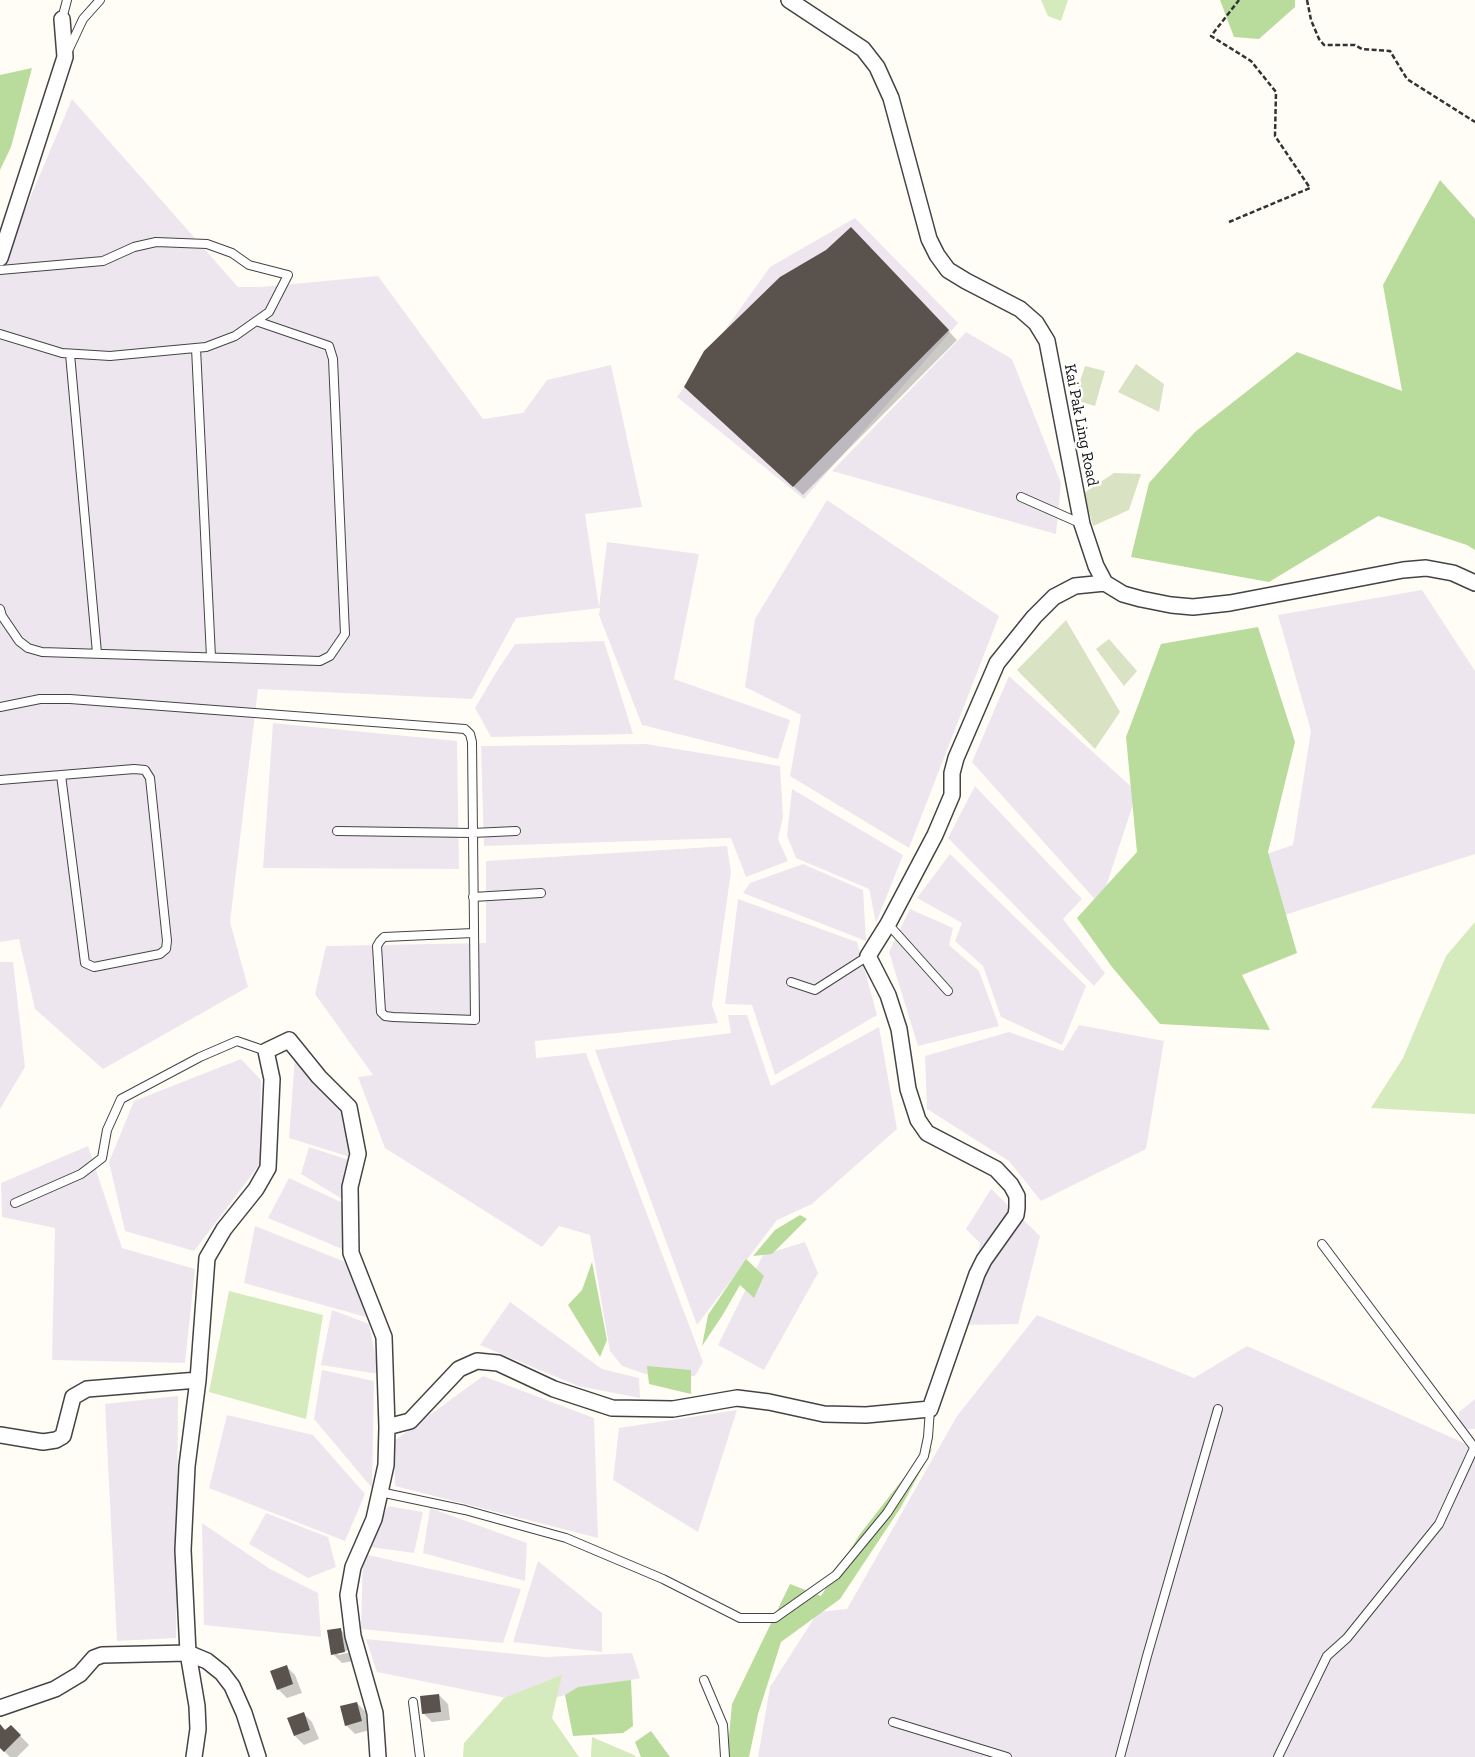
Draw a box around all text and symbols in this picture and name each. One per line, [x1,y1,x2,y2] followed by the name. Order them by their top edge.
[1060,362,1102,488] street label: Kai Pak Ling Road

